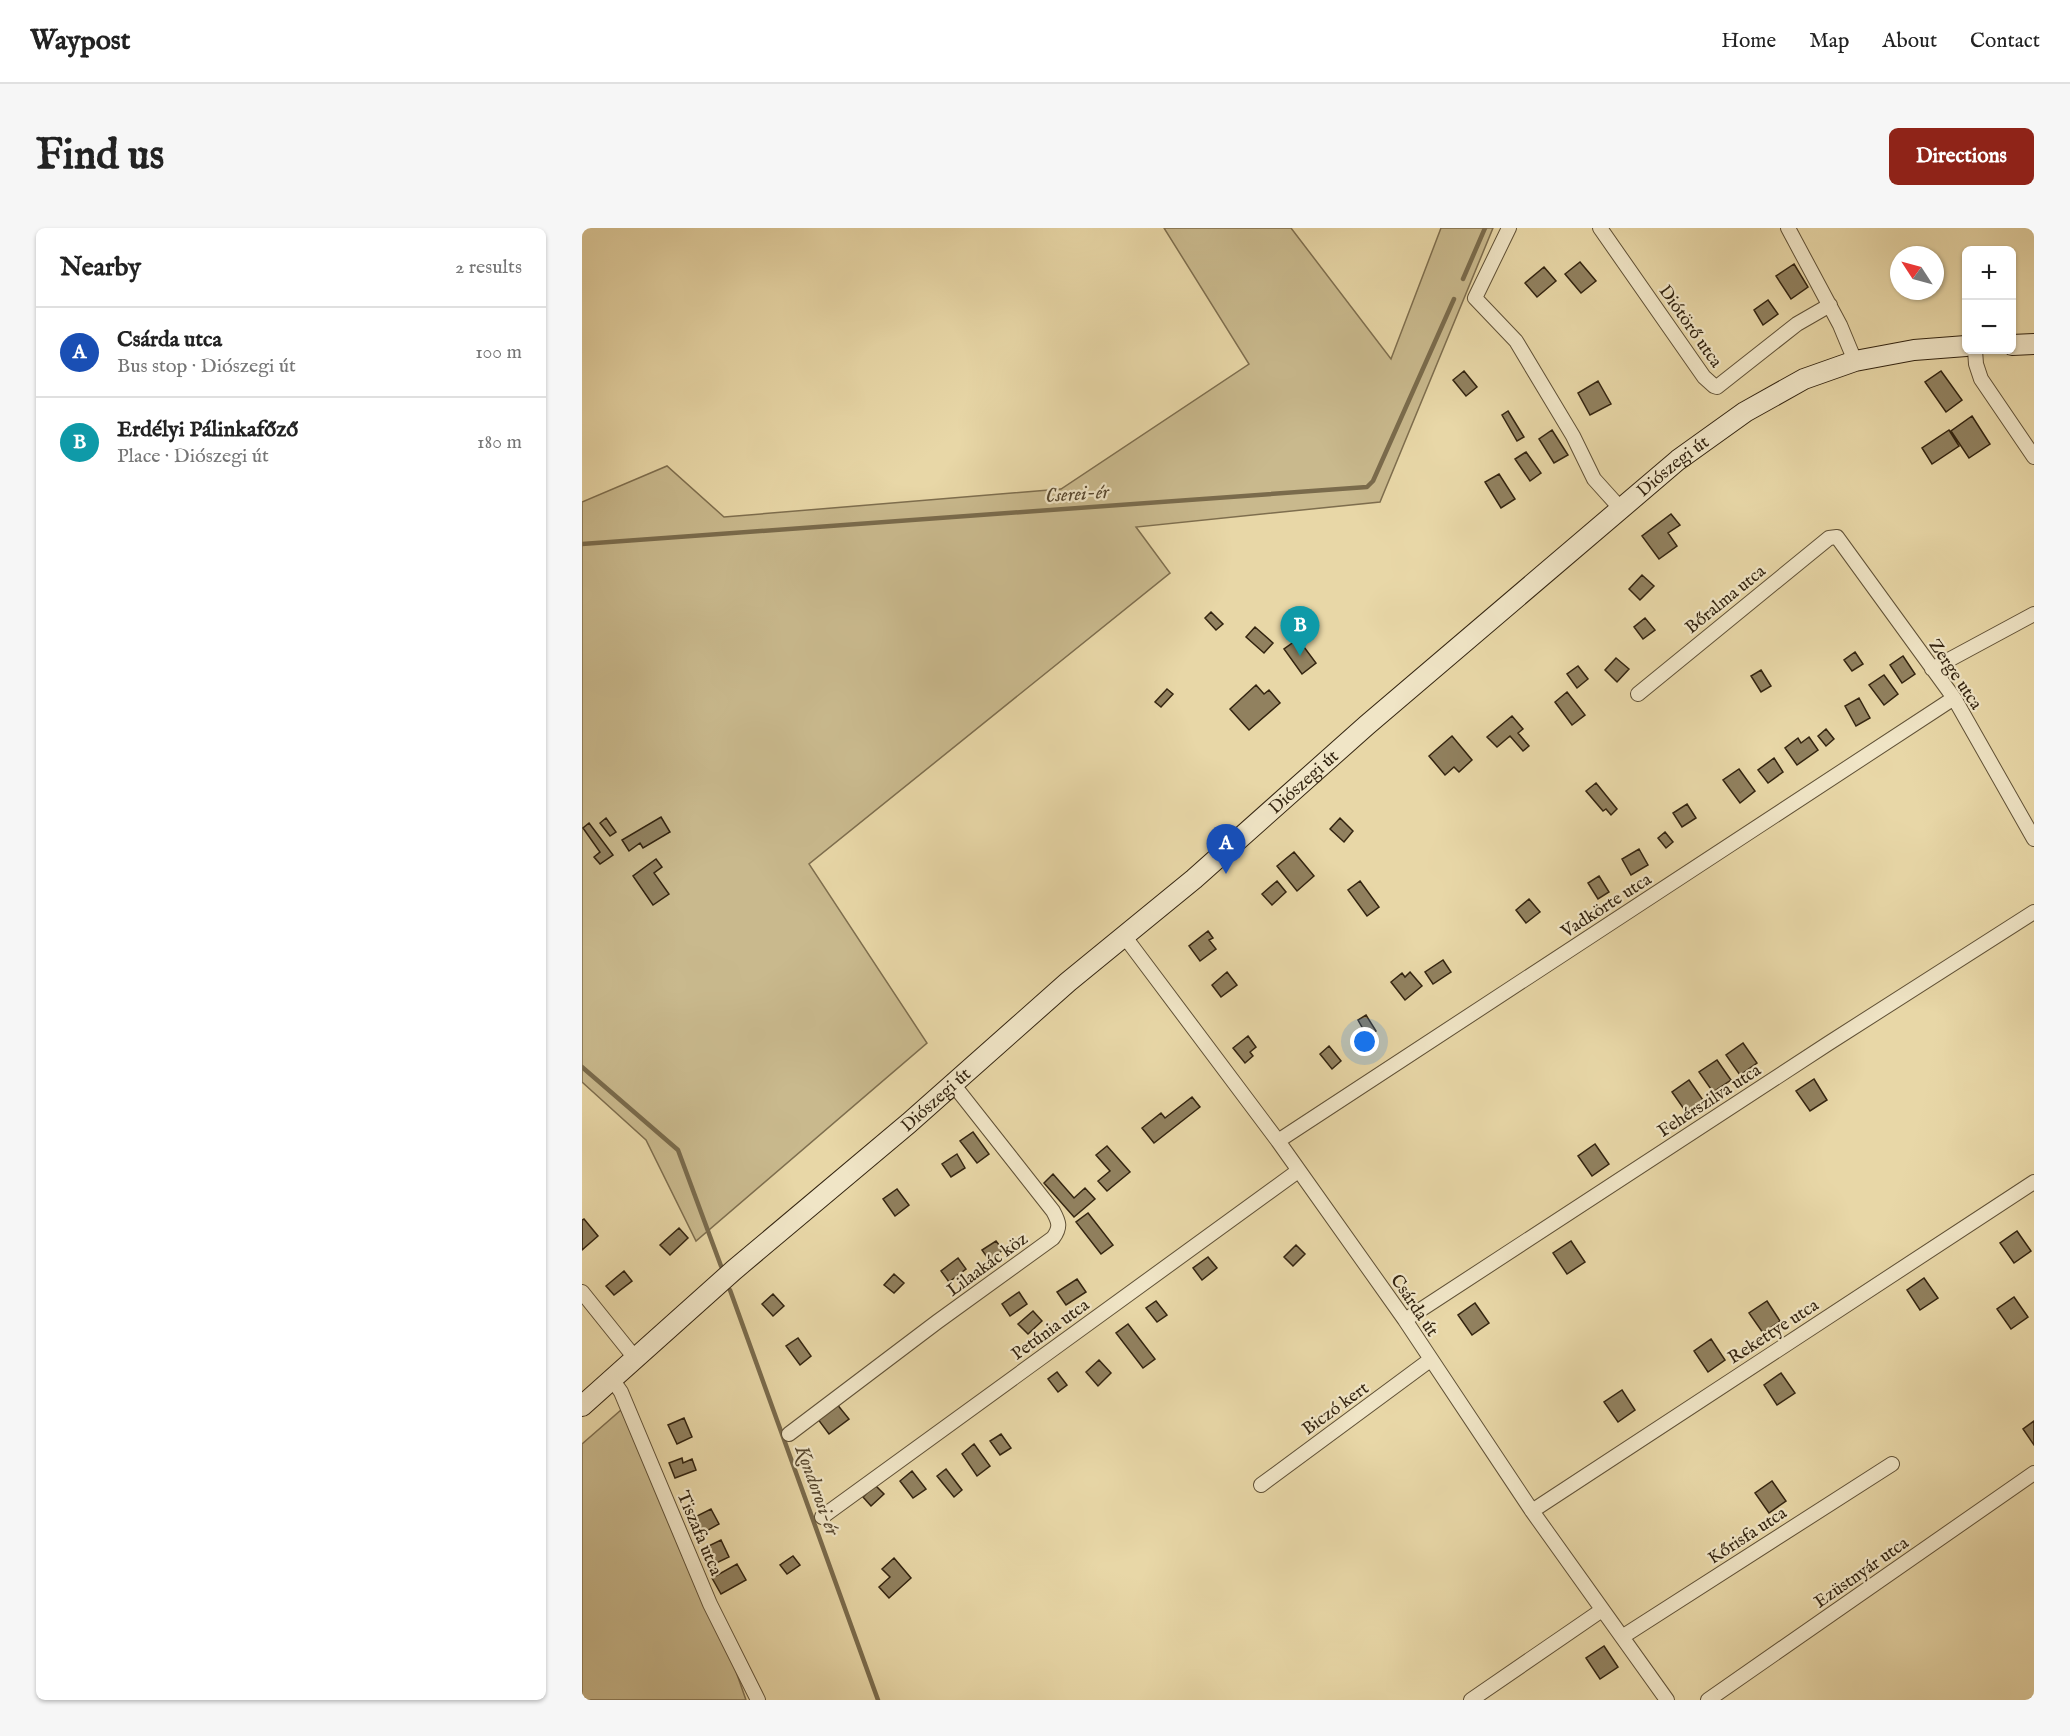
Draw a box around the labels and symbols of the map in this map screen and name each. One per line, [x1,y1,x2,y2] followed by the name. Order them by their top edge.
[1890,246,1944,300] north arrow
[1653,281,1727,373] street label: Diótörő utca
[1633,432,1714,503] street label: Diószegi út
[1044,480,1111,509] water label: Cserei-ér
[1681,560,1771,640] street label: Bőralma utca
[1280,606,1320,656] pin: B
[1923,635,1987,715] street label: Zerge utca
[1265,746,1344,820] street label: Diószegi út
[1206,824,1246,874] pin: A
[1556,868,1657,945] street label: Vadkörte utca
[1350,1027,1379,1056] your location
[1654,1059,1766,1143] street label: Fehérszilva utca
[897,1063,976,1138] street label: Diószegi út
[943,1228,1033,1302] street label: Lilaakác köz
[1385,1270,1443,1341] street label: Csárda út
[1007,1294,1095,1366] street label: Petúnia utca
[1724,1294,1824,1370] street label: Rekettye utca
[1298,1377,1374,1441] street label: Biczó kert
[788,1441,845,1540] water label: Kondorosi-ér
[671,1488,727,1580] street label: Tiszafa utca
[1704,1502,1792,1570] street label: Kőrisfa utca
[1810,1532,1914,1614] street label: Ezüstnyár utca

